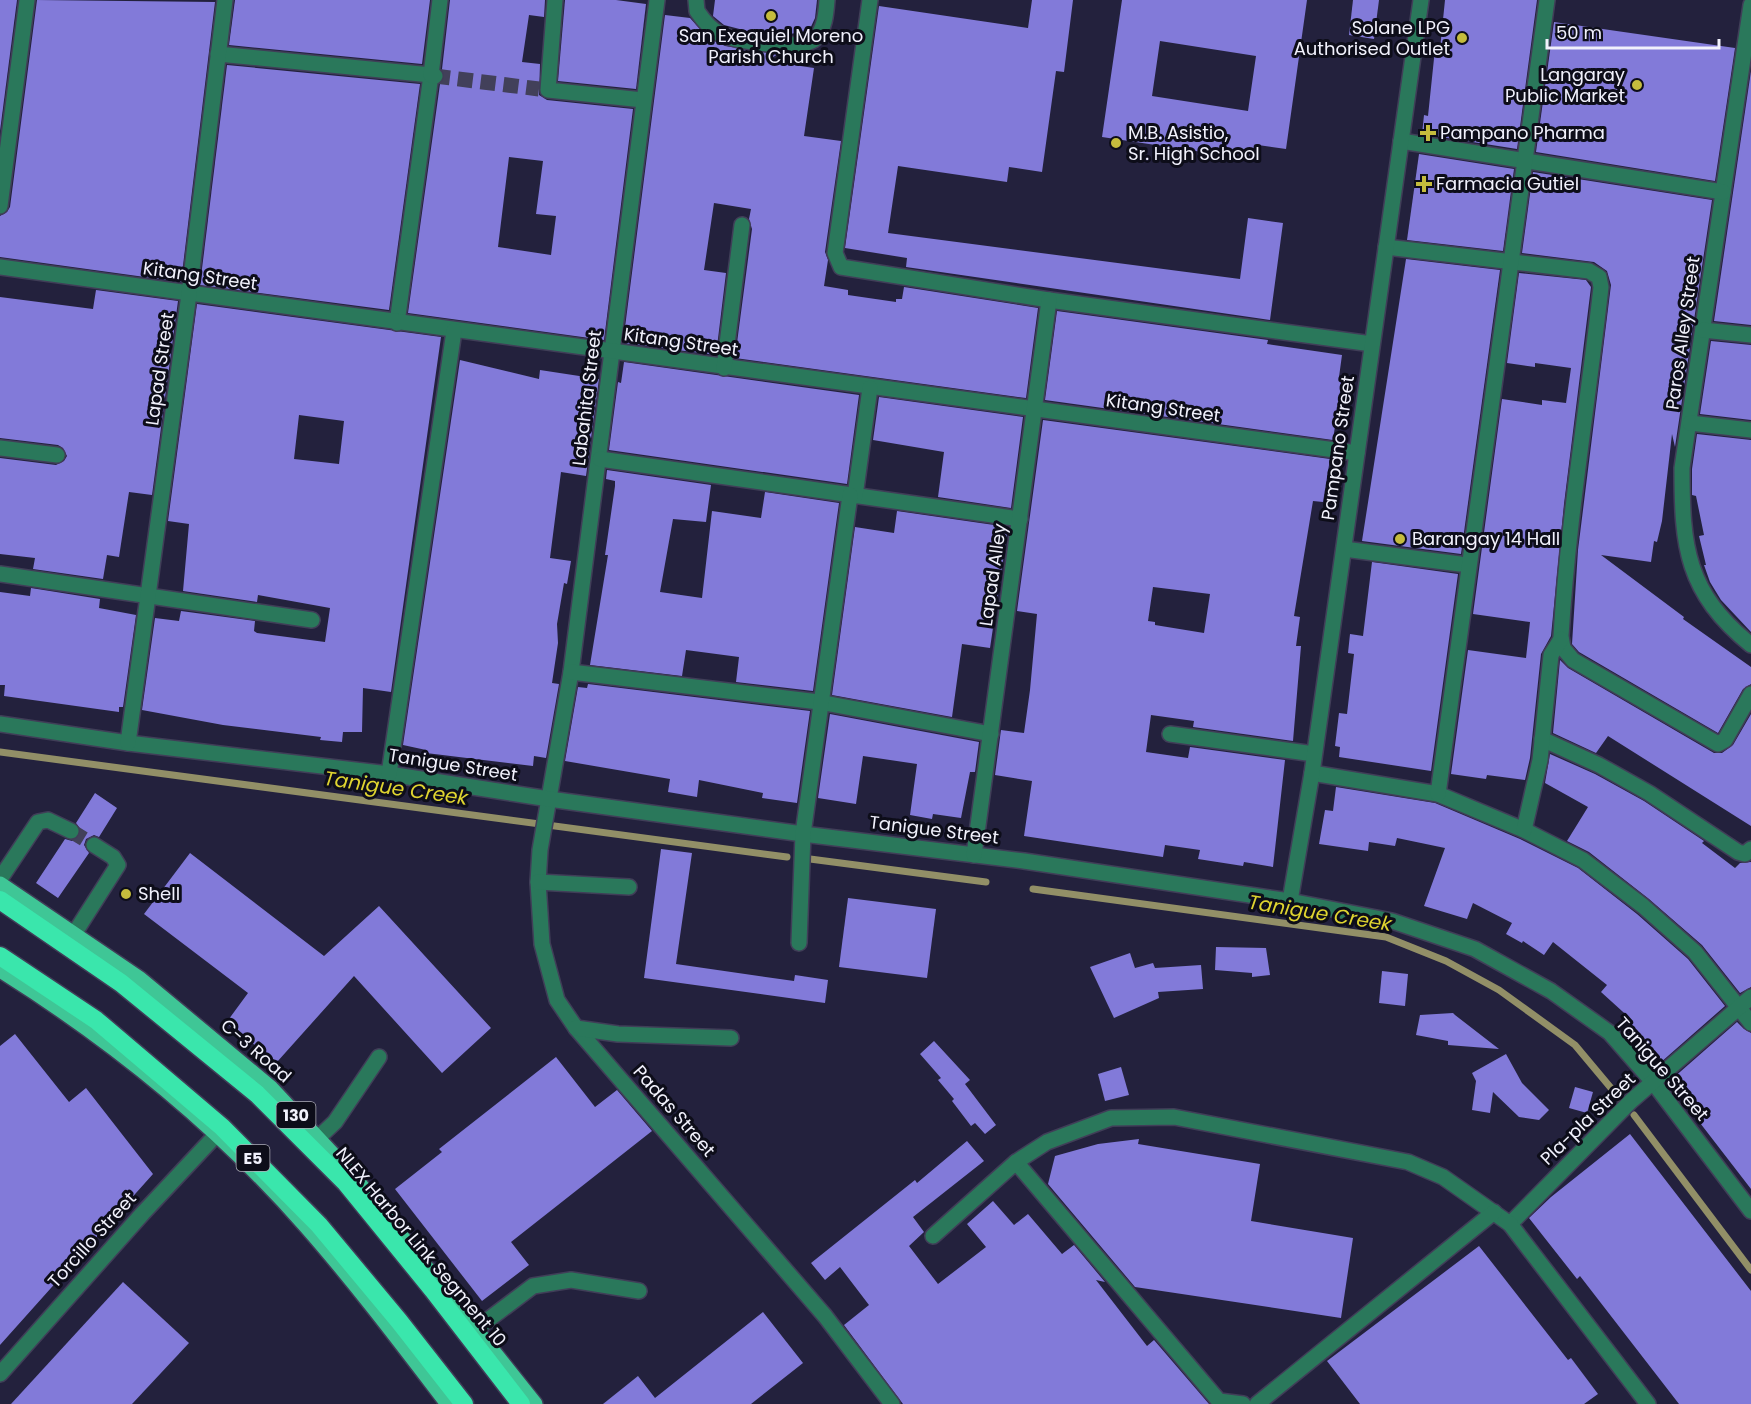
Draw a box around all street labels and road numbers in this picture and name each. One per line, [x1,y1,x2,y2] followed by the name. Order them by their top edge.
[141,255,259,296] street label: Kitang Street
[1659,255,1706,411] street label: Paros Alley Street
[139,311,180,427] street label: Lapad Street
[622,321,740,362] street label: Kitang Street
[566,329,607,467] street label: Labahita Street
[1315,374,1360,522] street label: Pampano Street
[1104,387,1222,428] street label: Kitang Street
[973,522,1012,628] street label: Lapad Alley
[387,742,519,787] street label: Tanigue Street
[868,809,1000,850] street label: Tanigue Street
[1610,1011,1715,1126] street label: Tanigue Street
[216,1013,297,1088] street label: C-3 Road
[628,1060,721,1162] street label: Padas Street
[1535,1067,1641,1170] street label: Pla-pla Street
[276,1102,316,1128] road number: 130
[330,1142,512,1352] street label: NLEX Harbor Link Segment 10
[236,1145,270,1171] road number: E5
[42,1186,141,1293] street label: Torcillo Street

